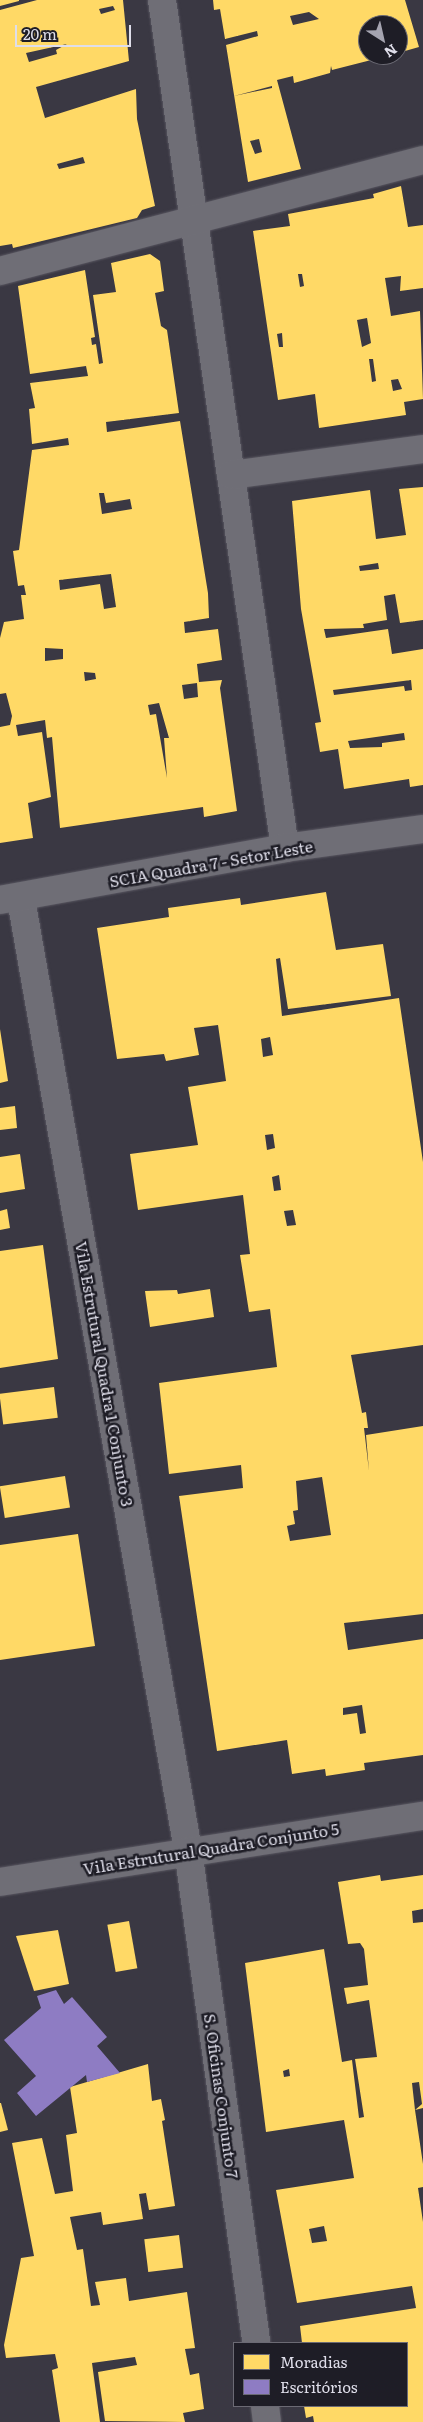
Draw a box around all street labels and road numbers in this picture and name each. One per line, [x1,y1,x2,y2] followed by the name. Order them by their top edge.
[108,836,314,890] street label: SCIA Quadra 7 - Setor Leste
[72,1240,138,1508] street label: Vila Estrutural Quadra 1 Conjunto 3
[82,1818,340,1878] street label: Vila Estrutural Quadra Conjunto 5
[201,2012,243,2180] street label: S. Oficinas Conjunto 7

